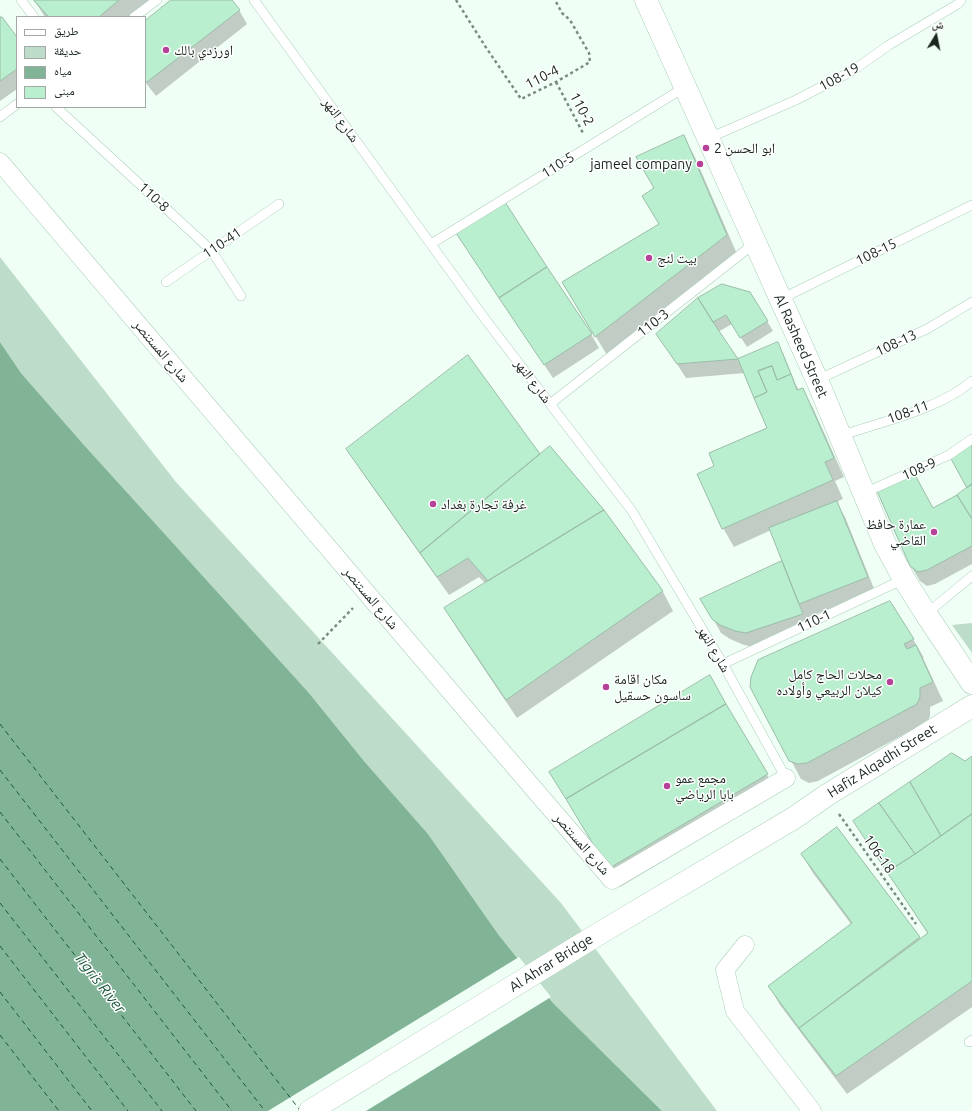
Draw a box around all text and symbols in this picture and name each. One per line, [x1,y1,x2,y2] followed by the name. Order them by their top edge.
[16,16,146,108] legend
[916,16,956,56] north arrow
[931,17,945,31] text: ش
[54,24,79,37] text: طريق
[174,42,233,58] place label: اورزدي بالك
[54,44,82,57] text: حديقة
[161,45,171,55] marker: اورزدي بالك
[816,59,862,95] street label: 108-19
[522,61,562,93] street label: 110-4
[54,64,72,77] text: مياه
[54,84,75,97] text: مبنى
[566,89,598,129] street label: 110-2
[319,94,363,146] street label: شارع النهر
[714,140,775,156] place label: ابو الحسن 2
[701,143,711,153] marker: ابو الحسن 2
[538,148,578,182] street label: 110-5
[590,156,692,172] place label: jameel company
[695,159,705,169] marker: jameel company
[135,179,173,215] street label: 110-8
[199,224,245,262] street label: 110-41
[853,235,899,269] street label: 108-15
[657,250,697,266] place label: بيت لنج
[644,253,654,263] marker: بيت لنج
[771,291,831,401] street label: Al Rasheed Street
[634,305,672,341] street label: 110-3
[130,316,192,386] street label: شارع المستنصر
[873,326,919,360] street label: 108-13
[511,356,555,406] street label: شارع النهر
[885,397,931,427] street label: 108-11
[899,454,939,484] street label: 108-9
[441,496,527,512] place label: غرفة تجارة بغداد
[428,499,438,509] marker: غرفة تجارة بغداد
[866,516,926,548] place label: عمارة حافظ القاضي
[929,527,939,537] marker: عمارة حافظ القاضي
[340,563,402,633] street label: شارع المستنصر
[794,606,834,636] street label: 110-1
[694,623,734,675] street label: شارع النهر
[777,666,882,698] place label: محلات الحاج كامل كيلان الربيعي وأولاده
[614,671,691,704] place label: مكان اقامة ساسون حسقيل
[885,677,895,687] marker: محلات الحاج كامل كيلان الربيعي وأولاده
[601,682,611,692] marker: مكان اقامة ساسون حسقيل
[824,721,940,801] street label: Hafiz Alqadhi Street
[675,770,734,802] place label: مجمع عمو بابا الرياضي
[662,781,672,791] marker: مجمع عمو بابا الرياضي
[550,809,614,879] street label: شارع المستنصر
[860,831,898,877] street label: 106-18
[506,931,596,995] street label: Al Ahrar Bridge
[71,949,129,1017] water label: Tigris River

